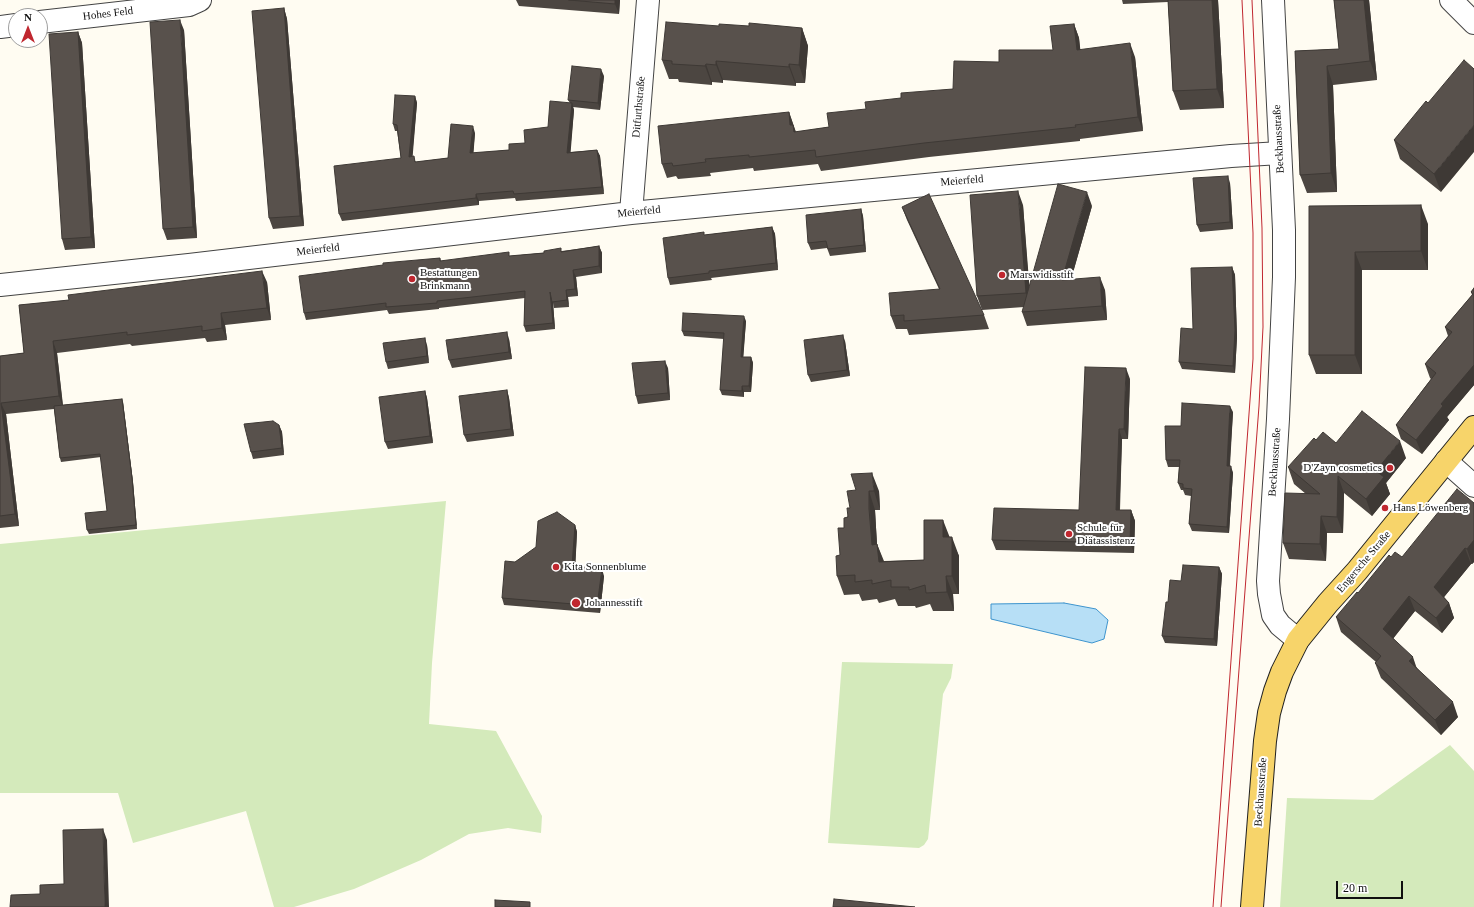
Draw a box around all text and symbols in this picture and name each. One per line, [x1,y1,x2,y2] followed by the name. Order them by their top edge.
[82,4,134,24] street label: Hohes Feld
[8,8,48,48] north arrow
[24,11,32,23] text: N
[630,76,648,138] street label: Ditfurthstraße
[1271,104,1287,174] street label: Beckhausstraße
[940,173,984,189] street label: Meierfeld
[617,203,661,221] street label: Meierfeld
[296,241,340,259] street label: Meierfeld
[420,266,477,292] place label: Bestattungen Brinkmann
[1010,268,1074,282] place label: Marswidisstift
[997,270,1007,280] marker: Marswidisstift
[407,274,417,284] marker: Bestattungen Brinkmann
[1266,427,1284,497] street label: Beckhausstraße
[1303,461,1382,475] place label: D'Zayn cosmetics
[1385,463,1395,473] marker: D'Zayn cosmetics
[1393,501,1468,515] place label: Hans Löwenberg
[1380,503,1390,513] marker: Hans Löwenberg
[1077,521,1135,547] place label: Schule für Diätassistenz
[1334,528,1394,596] street label: Engersche Straße
[1064,529,1074,539] marker: Schule für Diätassistenz
[564,560,646,574] place label: Kita Sonnenblume
[551,562,561,572] marker: Kita Sonnenblume
[585,596,642,610] place label: Johannesstift
[570,597,582,609] marker: Johannesstift
[1252,757,1270,827] street label: Beckhausstraße
[1338,873,1405,899] scale bar
[1343,881,1367,895] text: 20 m

